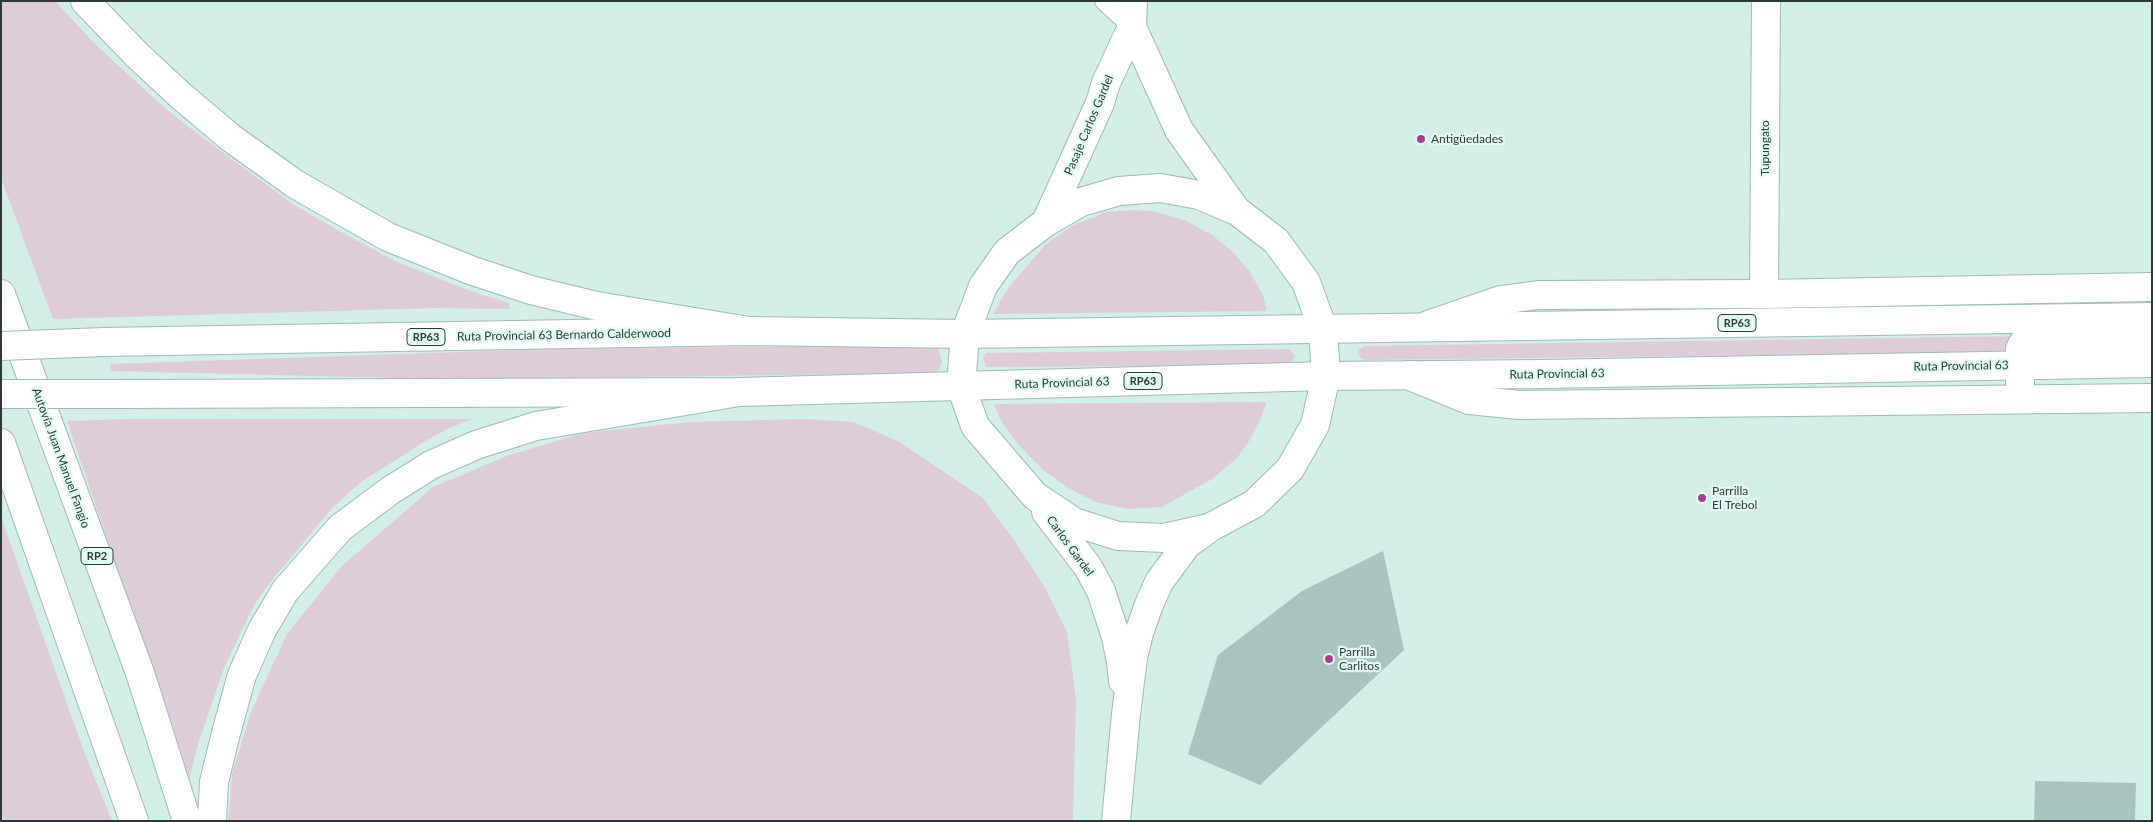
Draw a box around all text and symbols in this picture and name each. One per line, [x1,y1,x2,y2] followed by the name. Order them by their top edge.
[1061,73,1117,177] street label: Pasaje Carlos Gardel
[1758,120,1772,176] street label: Tupungato
[1431,132,1503,146] place label: Antigüedades
[1415,133,1427,145] marker: Antigüedades
[1718,314,1756,332] road number: RP63
[457,326,671,344] street label: Ruta Provincial 63 Bernardo Calderwood
[407,328,445,346] road number: RP63
[1913,358,2009,374] street label: Ruta Provincial 63
[1509,366,1605,382] street label: Ruta Provincial 63
[1124,372,1162,390] road number: RP63
[1014,374,1110,392] street label: Ruta Provincial 63
[29,386,93,530] street label: Autovía Juan Manuel Fangio
[1712,484,1757,512] place label: Parrilla El Trebol
[1696,492,1708,504] marker: Parrilla El Trebol
[1043,513,1097,579] street label: Carlos Gardel
[81,548,113,564] road number: RP2
[1339,645,1379,673] place label: Parrilla Carlitos
[1323,653,1335,665] marker: Parrilla Carlitos

